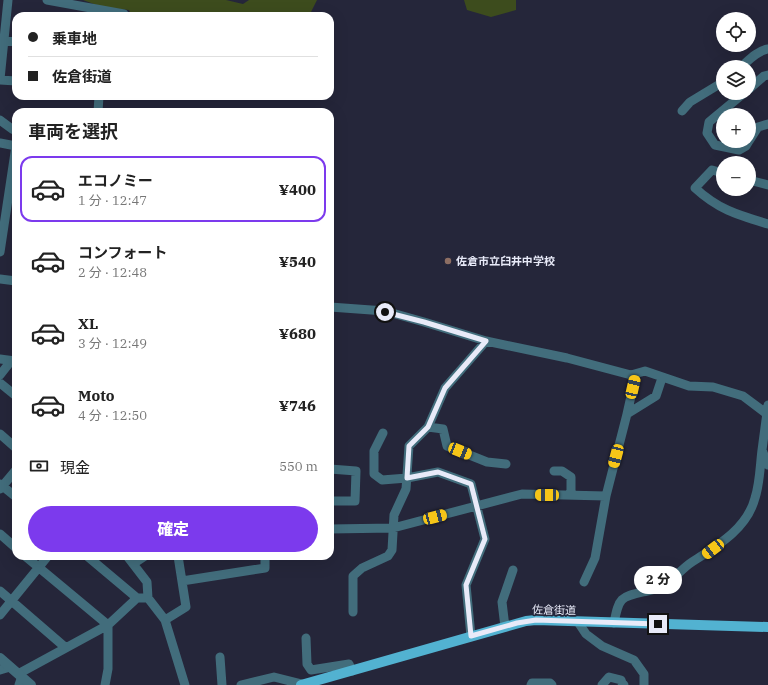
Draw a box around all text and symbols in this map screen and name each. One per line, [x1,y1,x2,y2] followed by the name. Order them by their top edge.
[716,12,756,196] map controls
[716,12,756,52] button: locate
[52,29,97,48] text: 乗車地
[716,60,756,100] button: layers
[52,67,112,86] text: 佐倉街道
[716,108,756,148] button: +
[28,120,118,143] text: 車両を選択
[716,156,756,196] button: −
[30,171,66,207] icon: car
[78,171,153,190] text: エコノミー
[279,180,316,199] text: ¥400
[78,192,147,209] text: 1 分 · 12:47
[30,243,66,279] icon: car
[78,243,168,262] text: コンフォート
[279,252,316,271] text: ¥540
[456,254,555,268] place label: 佐倉市立臼井中学校
[443,256,453,266] marker: 佐倉市立臼井中学校
[78,264,147,281] text: 2 分 · 12:48
[376,303,394,321] route start
[78,314,98,333] text: XL
[30,315,66,351] icon: car
[279,324,316,343] text: ¥680
[78,335,147,352] text: 3 分 · 12:49
[624,374,642,400] car
[78,386,115,405] text: Moto
[30,387,66,423] icon: car
[279,396,316,415] text: ¥746
[78,407,147,424] text: 4 分 · 12:50
[447,441,473,461] car
[607,443,625,469] car
[28,455,50,477] icon: cash
[60,458,90,477] text: 現金
[279,458,318,475] text: 550 m
[535,489,559,501] car
[28,506,318,552] button: 確定
[422,508,448,526] car
[700,537,726,561] car
[634,566,682,594] callout: 2 分
[646,571,670,588] text: 2 分
[532,603,576,617] street label: 佐倉街道
[649,615,667,633] route end

